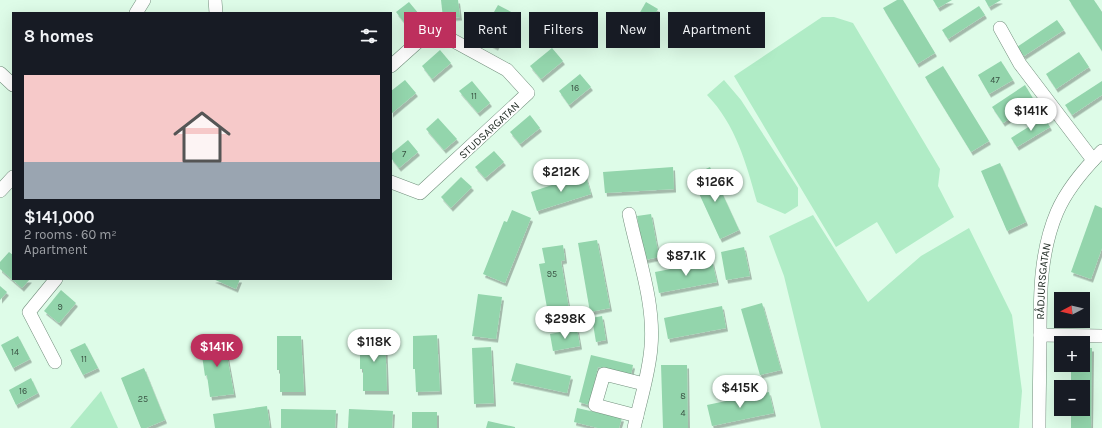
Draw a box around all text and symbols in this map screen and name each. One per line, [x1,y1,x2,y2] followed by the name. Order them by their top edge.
[404,12,456,48] chip: Buy
[464,12,521,48] chip: Rent
[529,12,598,48] chip: Filters
[606,12,660,48] chip: New
[668,12,765,48] chip: Apartment
[358,25,380,47] icon: filters
[24,26,94,46] text: 8 homes
[990,75,1000,85] house number: 47
[571,83,579,93] house number: 16
[471,91,477,101] house number: 11
[1003,98,1059,132] pin: $141K
[456,99,522,162] street label: STUDSARGATAN
[166,101,238,173] icon: home
[1014,103,1048,118] text: $141K
[402,149,407,159] house number: 7
[533,159,589,193] pin: $212K
[542,164,580,179] text: $212K
[687,169,743,203] pin: $126K
[696,174,734,189] text: $126K
[24,207,95,227] text: $141,000
[24,227,117,242] text: 2 rooms · 60 m²
[24,242,87,257] text: Apartment
[1033,242,1054,320] street label: RÅDJURSGATAN
[653,243,719,277] pin: $87.1K
[666,248,706,263] text: $87.1K
[547,269,557,279] house number: 95
[1054,292,1090,328] north arrow
[1054,292,1090,416] map controls
[57,302,63,312] house number: 9
[537,306,593,340] pin: $298K
[544,311,586,326] text: $298K
[346,329,402,363] pin: $118K
[189,334,245,368] pin: $141K
[356,334,392,349] text: $118K
[1054,336,1090,372] button: +
[200,339,234,354] text: $141K
[11,347,19,357] house number: 14
[81,354,87,364] house number: 11
[712,375,768,409] pin: $415K
[721,380,759,395] text: $415K
[1054,380,1090,416] button: −
[19,386,27,396] house number: 16
[680,391,686,401] house number: 8
[138,394,148,404] house number: 25
[680,408,686,418] house number: 4

